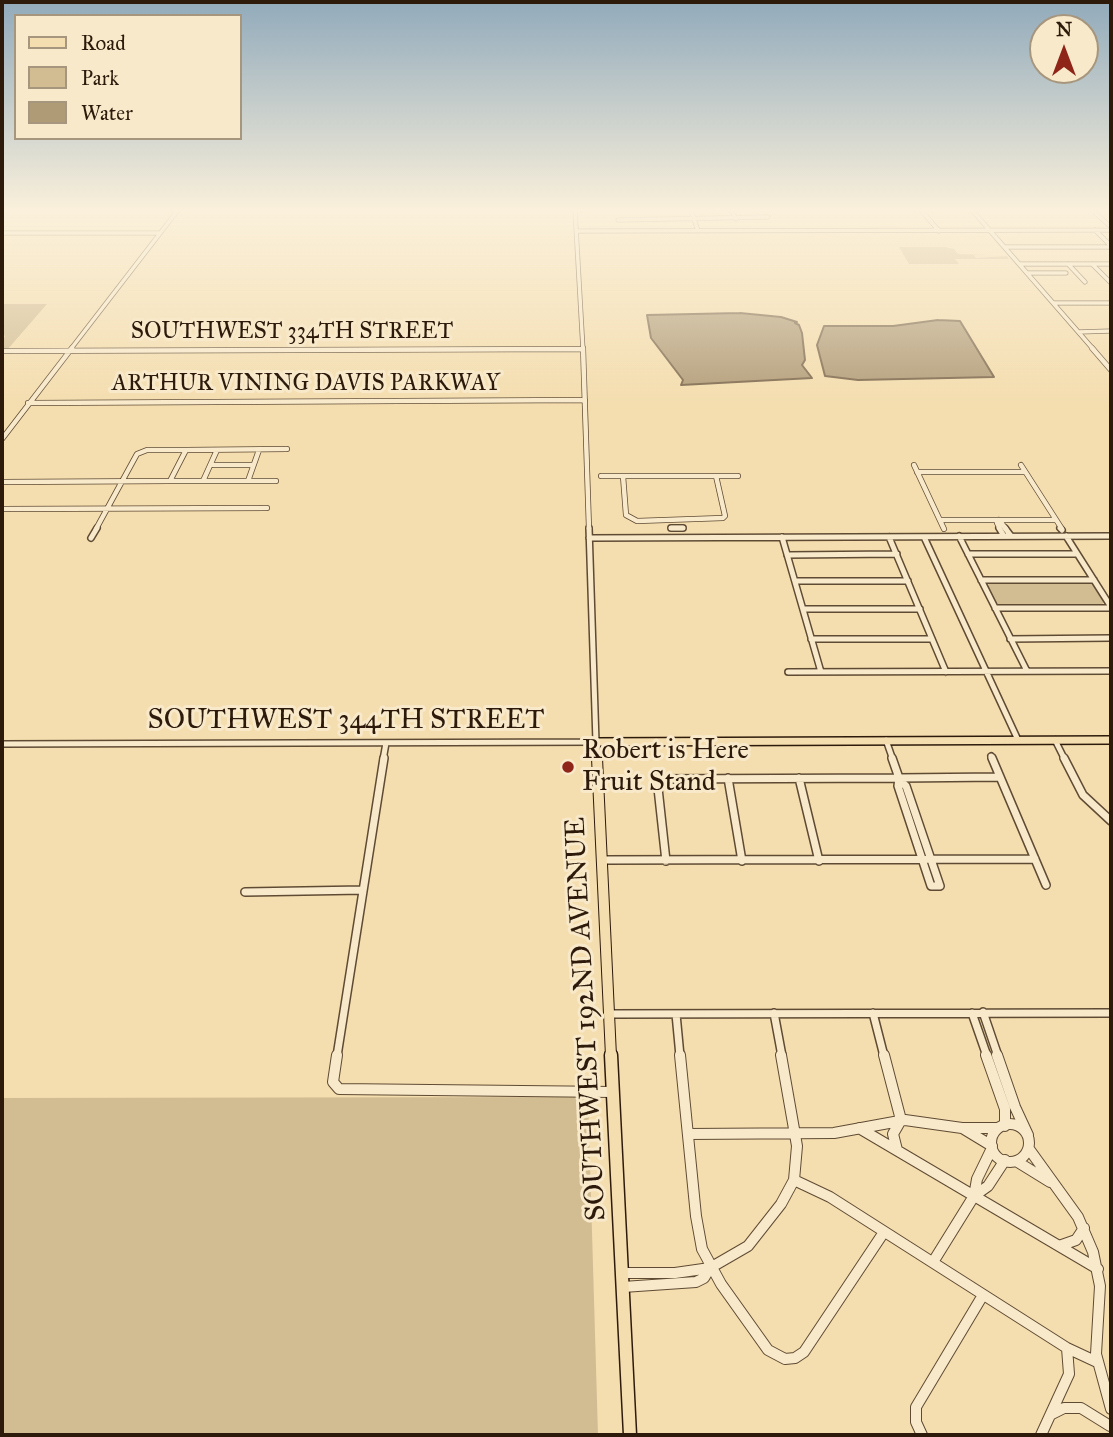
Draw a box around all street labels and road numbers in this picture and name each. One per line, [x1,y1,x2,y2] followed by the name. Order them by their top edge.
[131,318,453,346] street label: SOUTHWEST 334TH STREET
[112,370,500,398] street label: ARTHUR VINING DAVIS PARKWAY
[148,704,544,738] street label: SOUTHWEST 344TH STREET
[560,816,614,1222] street label: SOUTHWEST 192ND AVENUE

